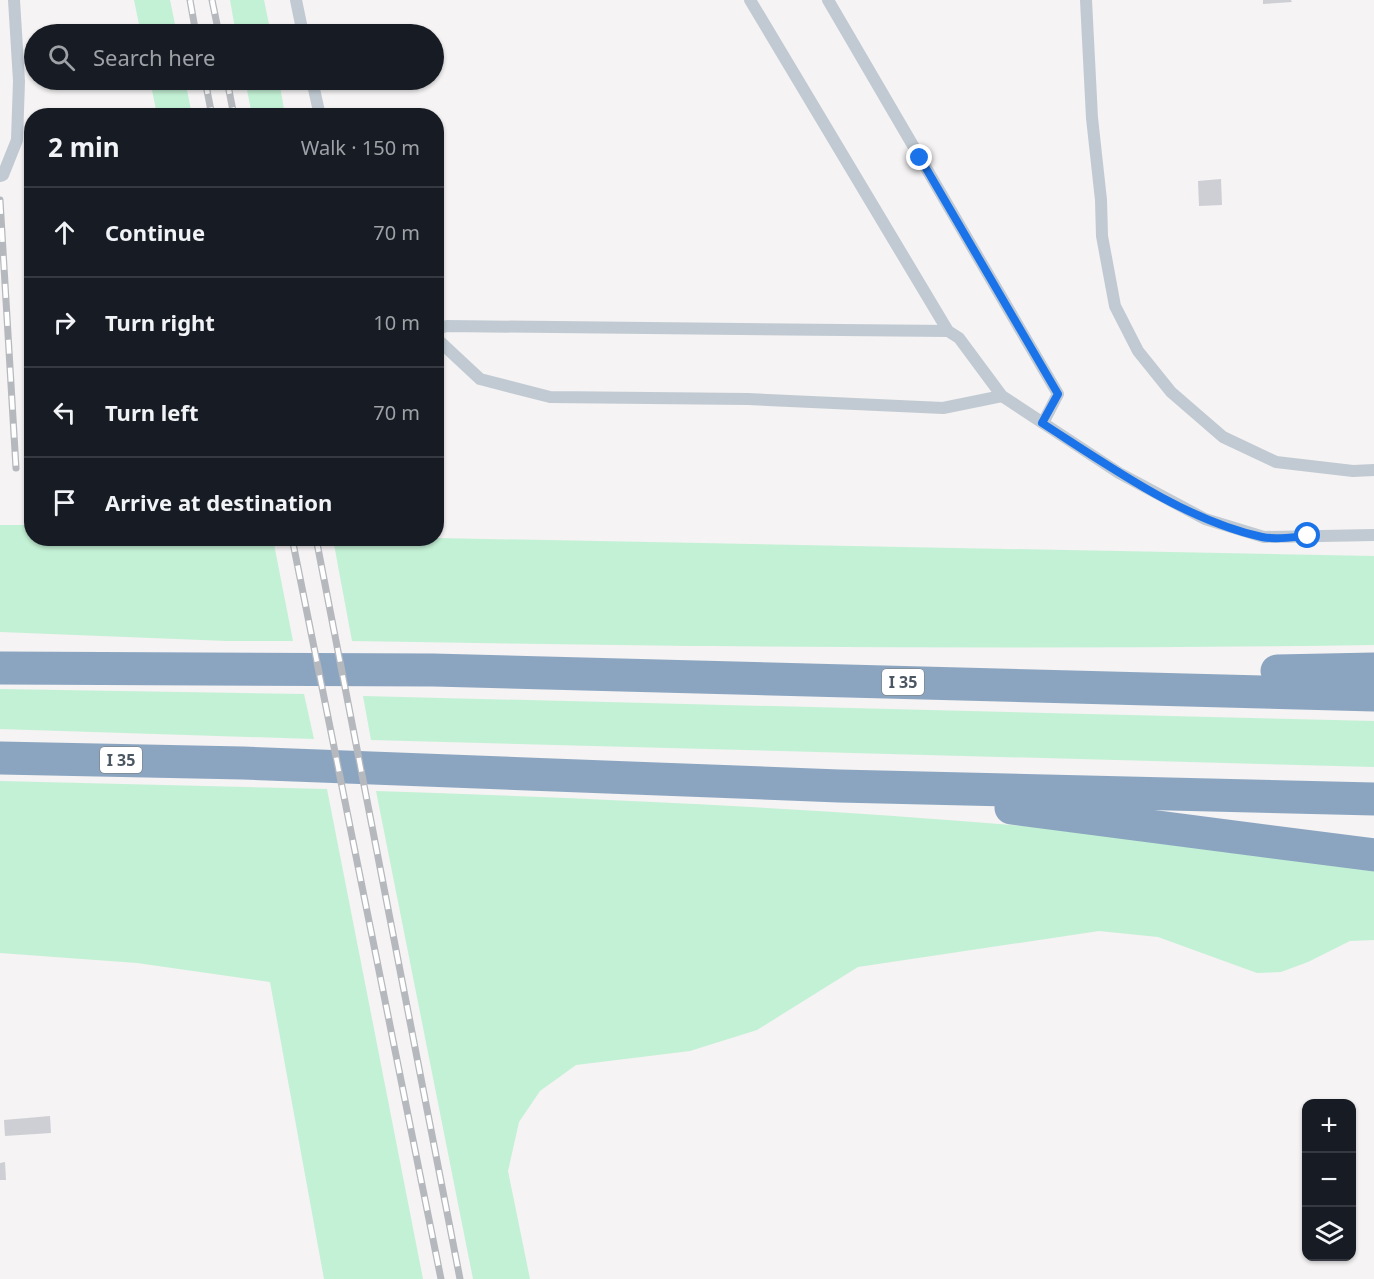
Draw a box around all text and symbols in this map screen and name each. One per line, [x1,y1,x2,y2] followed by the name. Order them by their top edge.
[24,24,444,90] search box
[45,41,78,74] icon: search
[93,42,215,72] text: Search here
[48,129,120,165] text: 2 min
[301,134,420,161] text: Walk · 150 m
[906,144,932,170] route end
[48,216,81,249] icon: ahead
[105,217,205,247] text: Continue
[373,219,420,246] text: 70 m
[48,306,81,339] icon: right
[105,307,215,337] text: Turn right
[373,309,420,336] text: 10 m
[48,396,81,429] icon: left
[105,397,199,427] text: Turn left
[373,399,420,426] text: 70 m
[48,486,81,519] icon: arrive
[105,487,332,517] text: Arrive at destination
[1294,522,1320,548] route start
[882,669,924,695] road number: I 35
[100,747,142,773] road number: I 35
[1302,1099,1356,1261] map controls
[1302,1099,1356,1153] button: +
[1302,1153,1356,1207] button: −
[1302,1207,1356,1261] button: layers

